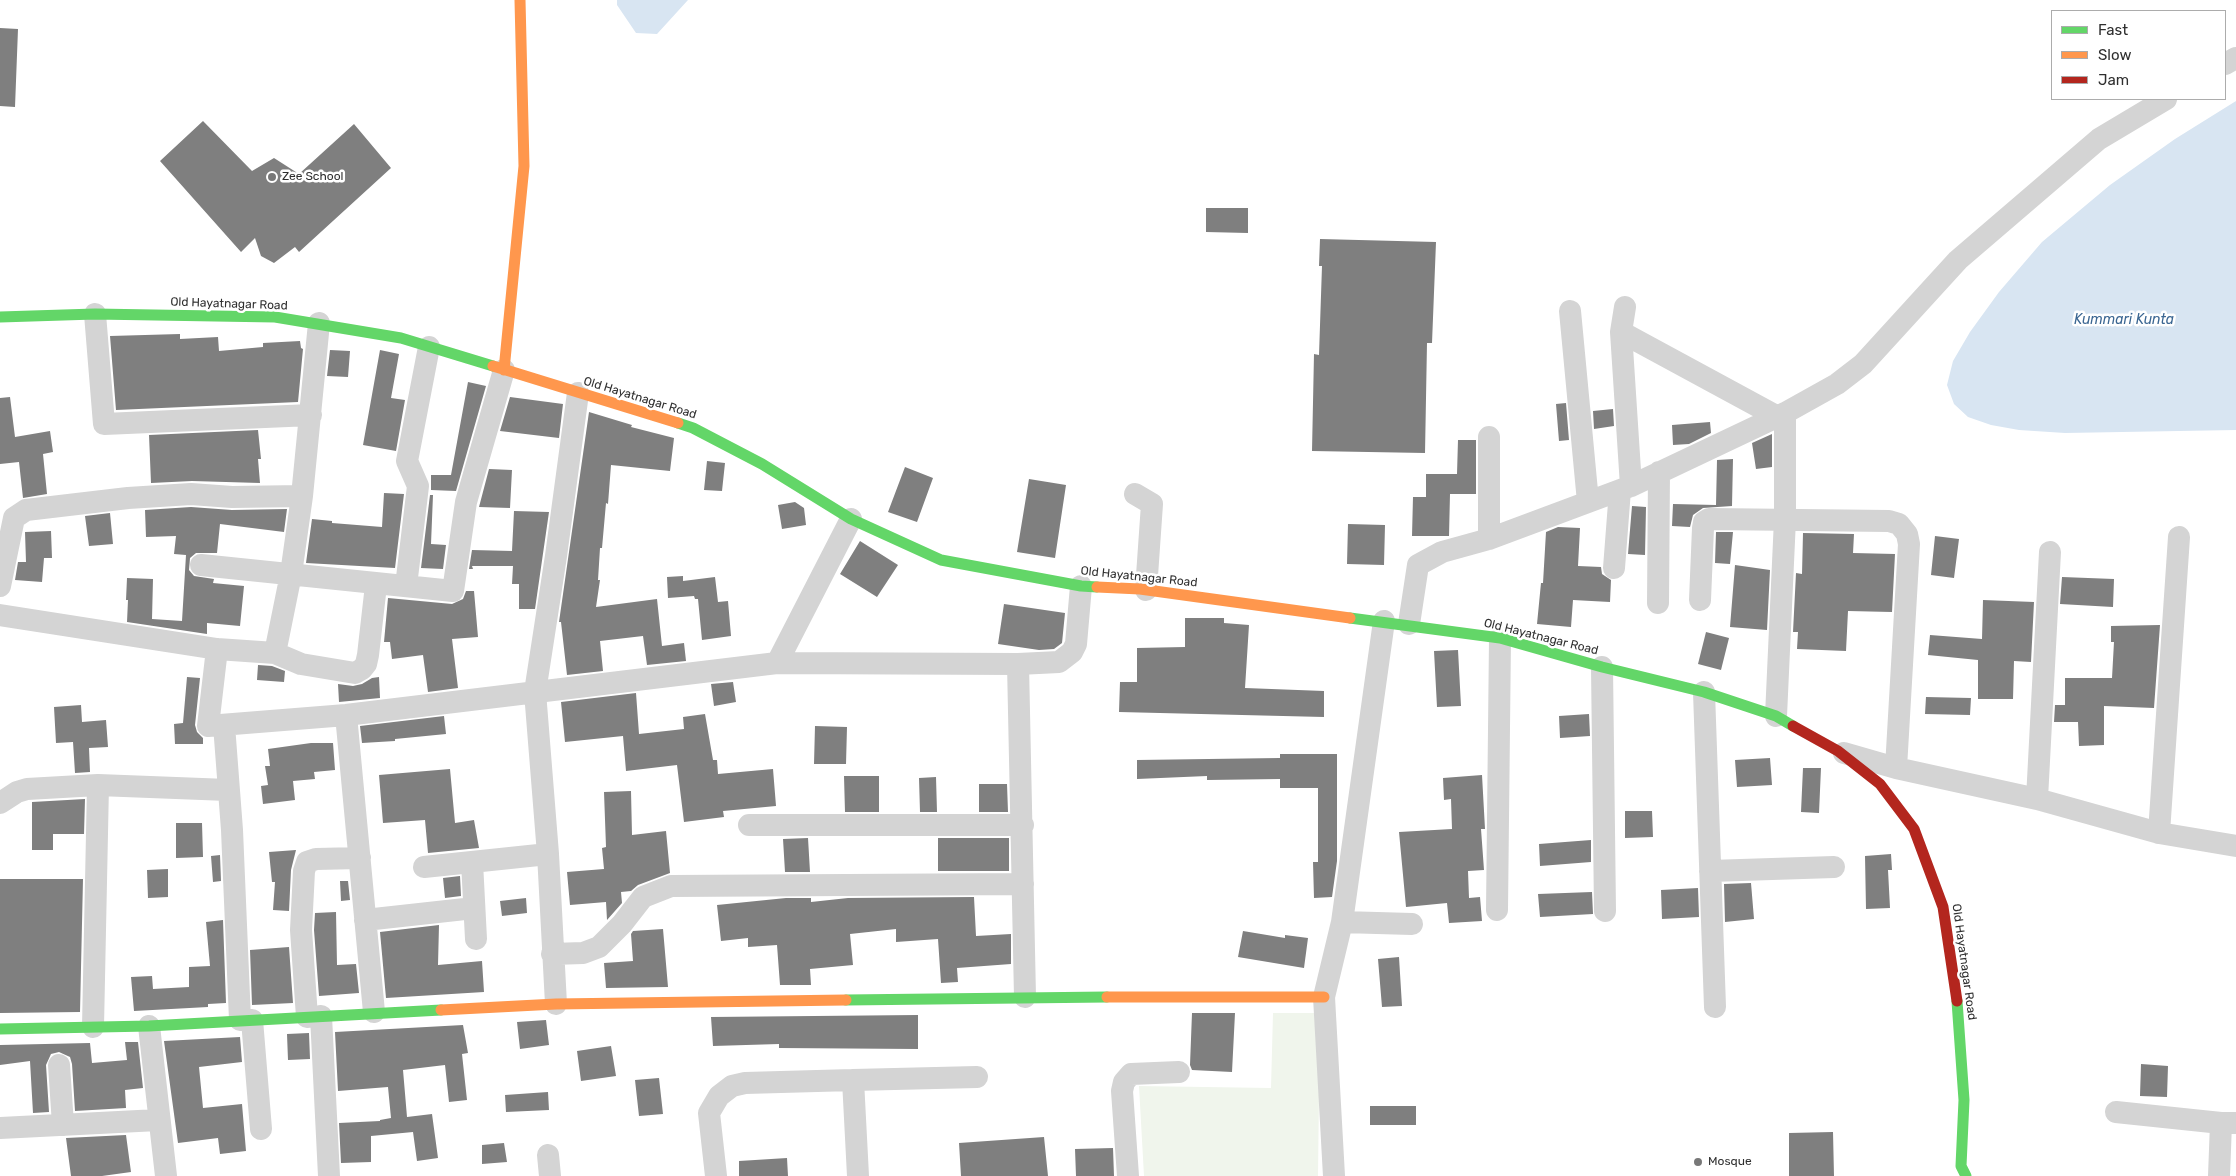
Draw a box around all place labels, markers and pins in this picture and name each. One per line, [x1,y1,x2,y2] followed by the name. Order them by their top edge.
[282,170,343,184] place label: Zee School
[266,171,278,183] marker: Zee School
[1708,1155,1752,1169] place label: Mosque
[1692,1156,1704,1168] marker: Mosque

